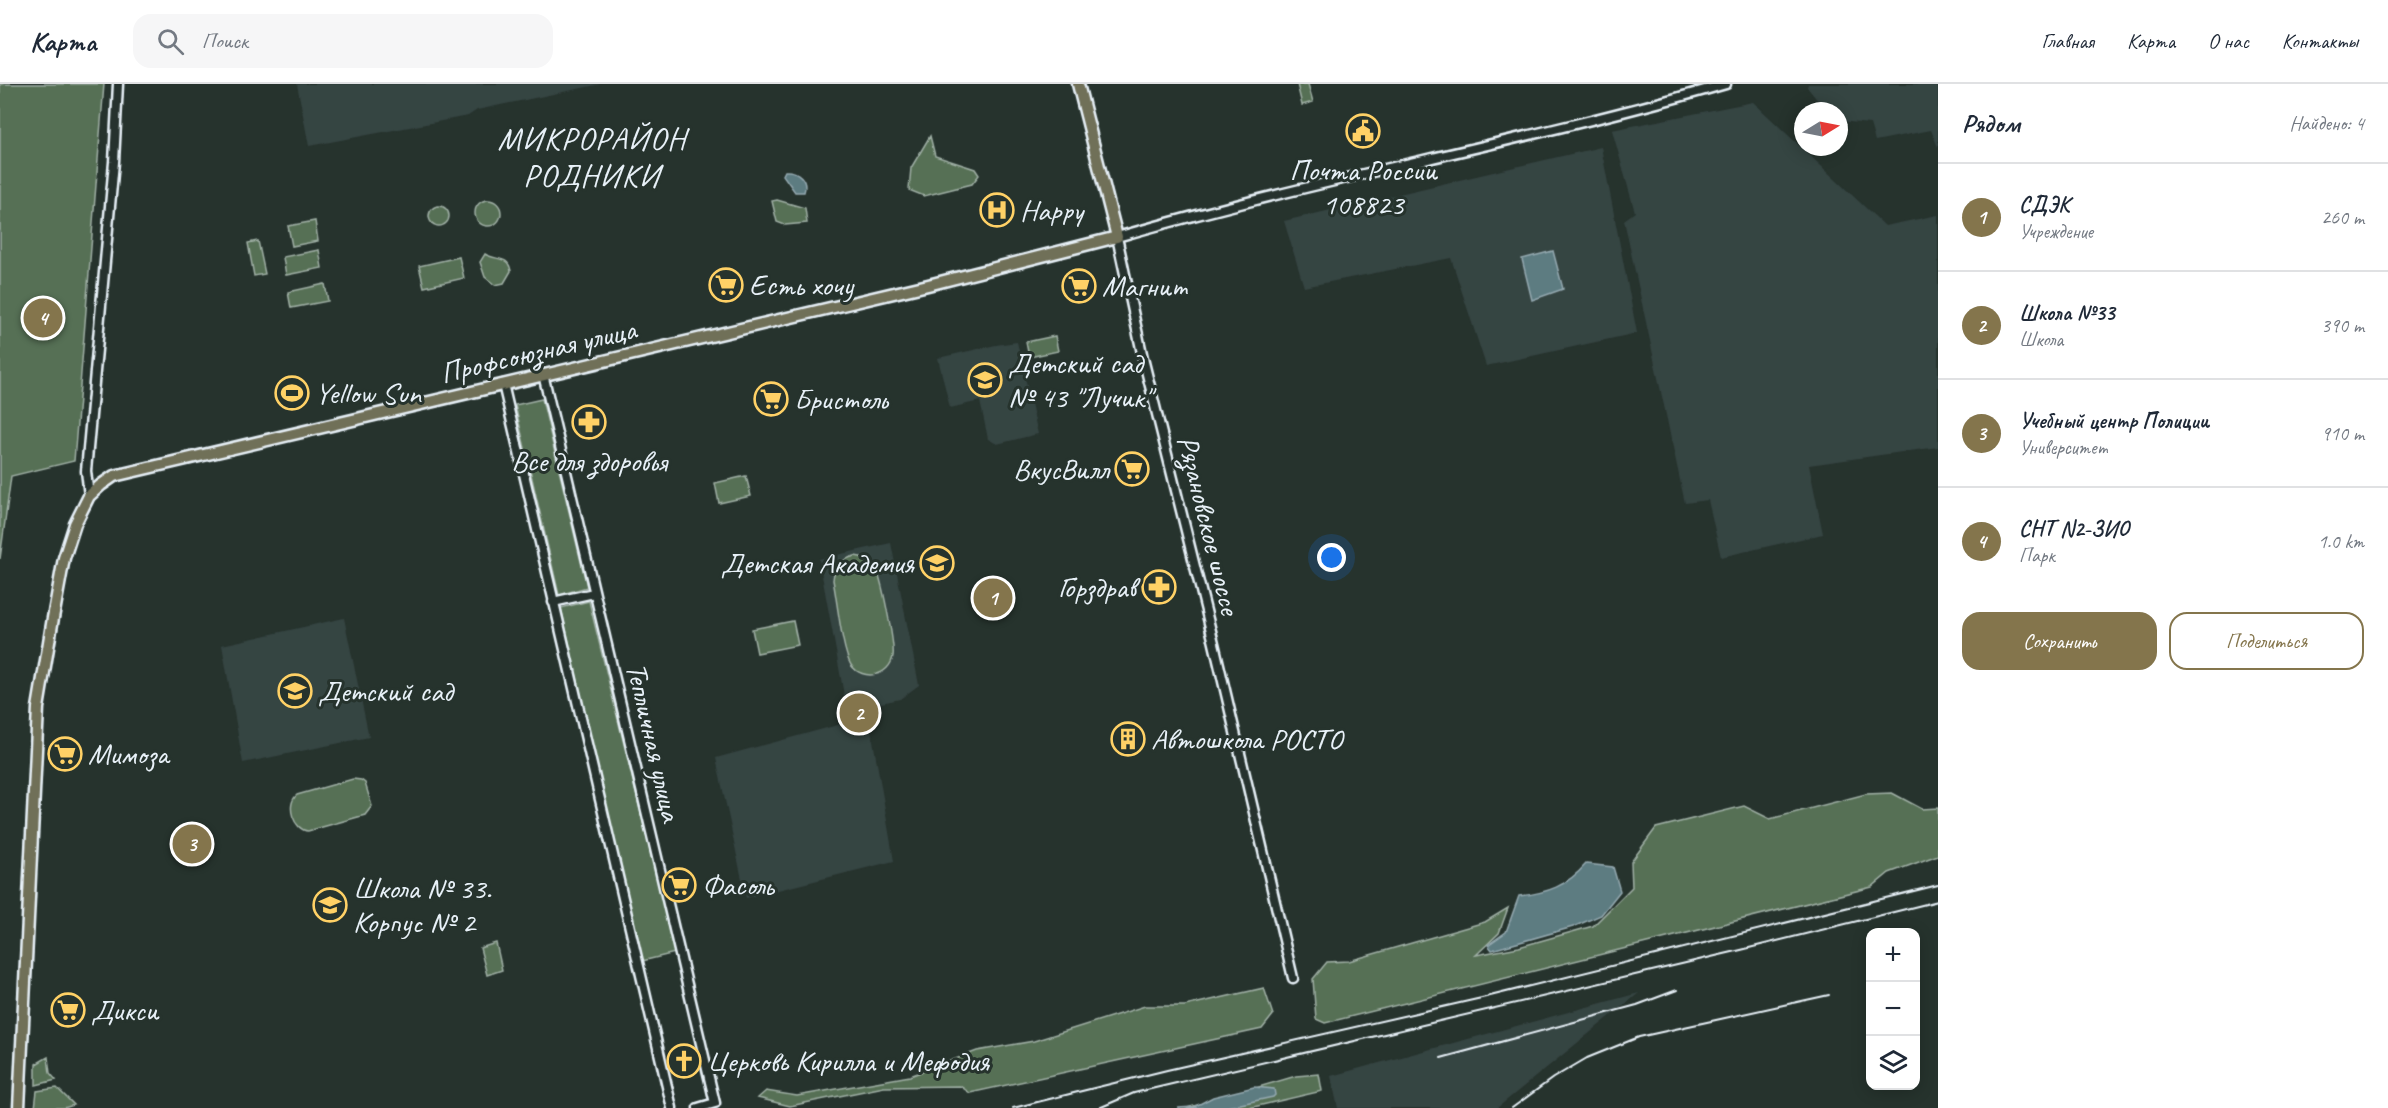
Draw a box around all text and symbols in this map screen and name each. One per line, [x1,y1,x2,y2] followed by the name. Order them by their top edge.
[133,14,553,68] search box
[30,24,97,59] text: Карта
[154,25,187,58] icon: search
[202,27,248,55] text: Поиск
[2041,28,2094,54] text: Главная
[2127,28,2175,54] text: Карта
[2208,28,2249,54] text: О нас
[2282,28,2358,54] text: Контакты
[1794,102,1848,156] north arrow
[1962,107,2020,140] text: Рядом
[2289,111,2364,136] text: Найдено: 4
[1345,113,1381,149] public building icon: Почта России 108823
[497,118,690,196] district label: МИКРОРАЙОН РОДНИКИ
[1290,151,1438,223] place label: Почта России 108823
[1020,191,1086,229] place label: Happy
[2019,191,2069,219] text: СДЭК
[979,192,1015,228] hospital icon: Happy
[1977,205,1986,230] text: 1
[2321,205,2364,230] text: 260 m
[2019,219,2093,244] text: Учреждение
[749,266,855,304] place label: Есть хочу
[708,267,744,303] supermarket icon: Есть хочу
[1102,267,1188,305] place label: Магнит
[1061,268,1097,304] supermarket icon: Магнит
[24,296,63,340] pin: 4
[2019,299,2115,327] text: Школа №33
[437,310,641,392] street label: Профсоюзная улица
[1977,313,1986,338] text: 2
[2321,313,2364,338] text: 390 m
[2019,327,2063,352] text: Школа
[1008,344,1157,416] place label: Детский сад № 43 "Лучик"
[967,362,1003,398] school or university icon: Детский сад № 43 "Лучик"
[315,374,423,412] place label: Yellow Sun
[274,375,310,411] sports icon: Yellow Sun
[794,380,889,418] place label: Бристоль
[753,381,789,417] supermarket icon: Бристоль
[571,404,607,440] pharmacy icon: Все для здоровья
[2019,407,2209,435] text: Учебный центр Полиции
[1977,421,1986,446] text: 3
[2321,421,2364,446] text: 910 m
[1168,432,1250,621] street label: Рязановское шоссе
[2019,435,2108,460] text: Университет
[511,442,669,480] place label: Все для здоровья
[1013,450,1111,488] place label: ВкусВилл
[1114,451,1150,487] supermarket icon: ВкусВилл
[2019,515,2129,543] text: СНТ N2-ЗИО
[1977,529,1986,554] text: 4
[2318,529,2364,554] text: 1.0 km
[1317,543,1346,572] your location
[2019,543,2055,568] text: Парк
[721,544,915,582] place label: Детская Академия
[919,545,955,581] school or university icon: Детская Академия
[1058,568,1141,606] place label: Горздрав
[1141,569,1177,605] pharmacy icon: Горздрав
[974,576,1012,620] pin: 1
[1962,612,2157,670] button: Сохранить
[2169,612,2364,670] button: Поделиться
[617,659,691,827] street label: Тепличная улица
[318,672,455,710] place label: Детский сад
[277,673,313,709] school or university icon: Детский сад
[840,690,878,736] pin: 2
[1151,720,1345,758] place label: Автошкола РОСТО
[1110,721,1146,757] building icon: Автошкола РОСТО
[88,735,171,773] place label: Мимоза
[47,736,83,772] supermarket icon: Мимоза
[172,822,212,867] pin: 3
[702,866,775,904] place label: Фасоль
[661,867,697,903] supermarket icon: Фасоль
[353,869,491,941] place label: Школа № 33. Корпус № 2
[312,887,348,923] school or university icon: Школа № 33. Корпус № 2
[1866,928,1920,1090] map controls
[1866,928,1920,982] button: +
[1866,982,1920,1036] button: −
[91,991,160,1029] place label: Дикси
[50,992,86,1028] supermarket icon: Дикси
[1866,1036,1920,1090] button: layers
[707,1042,990,1080] place label: Церковь Кирилла и Мефодия
[666,1043,702,1079] church icon: Церковь Кирилла и Мефодия

